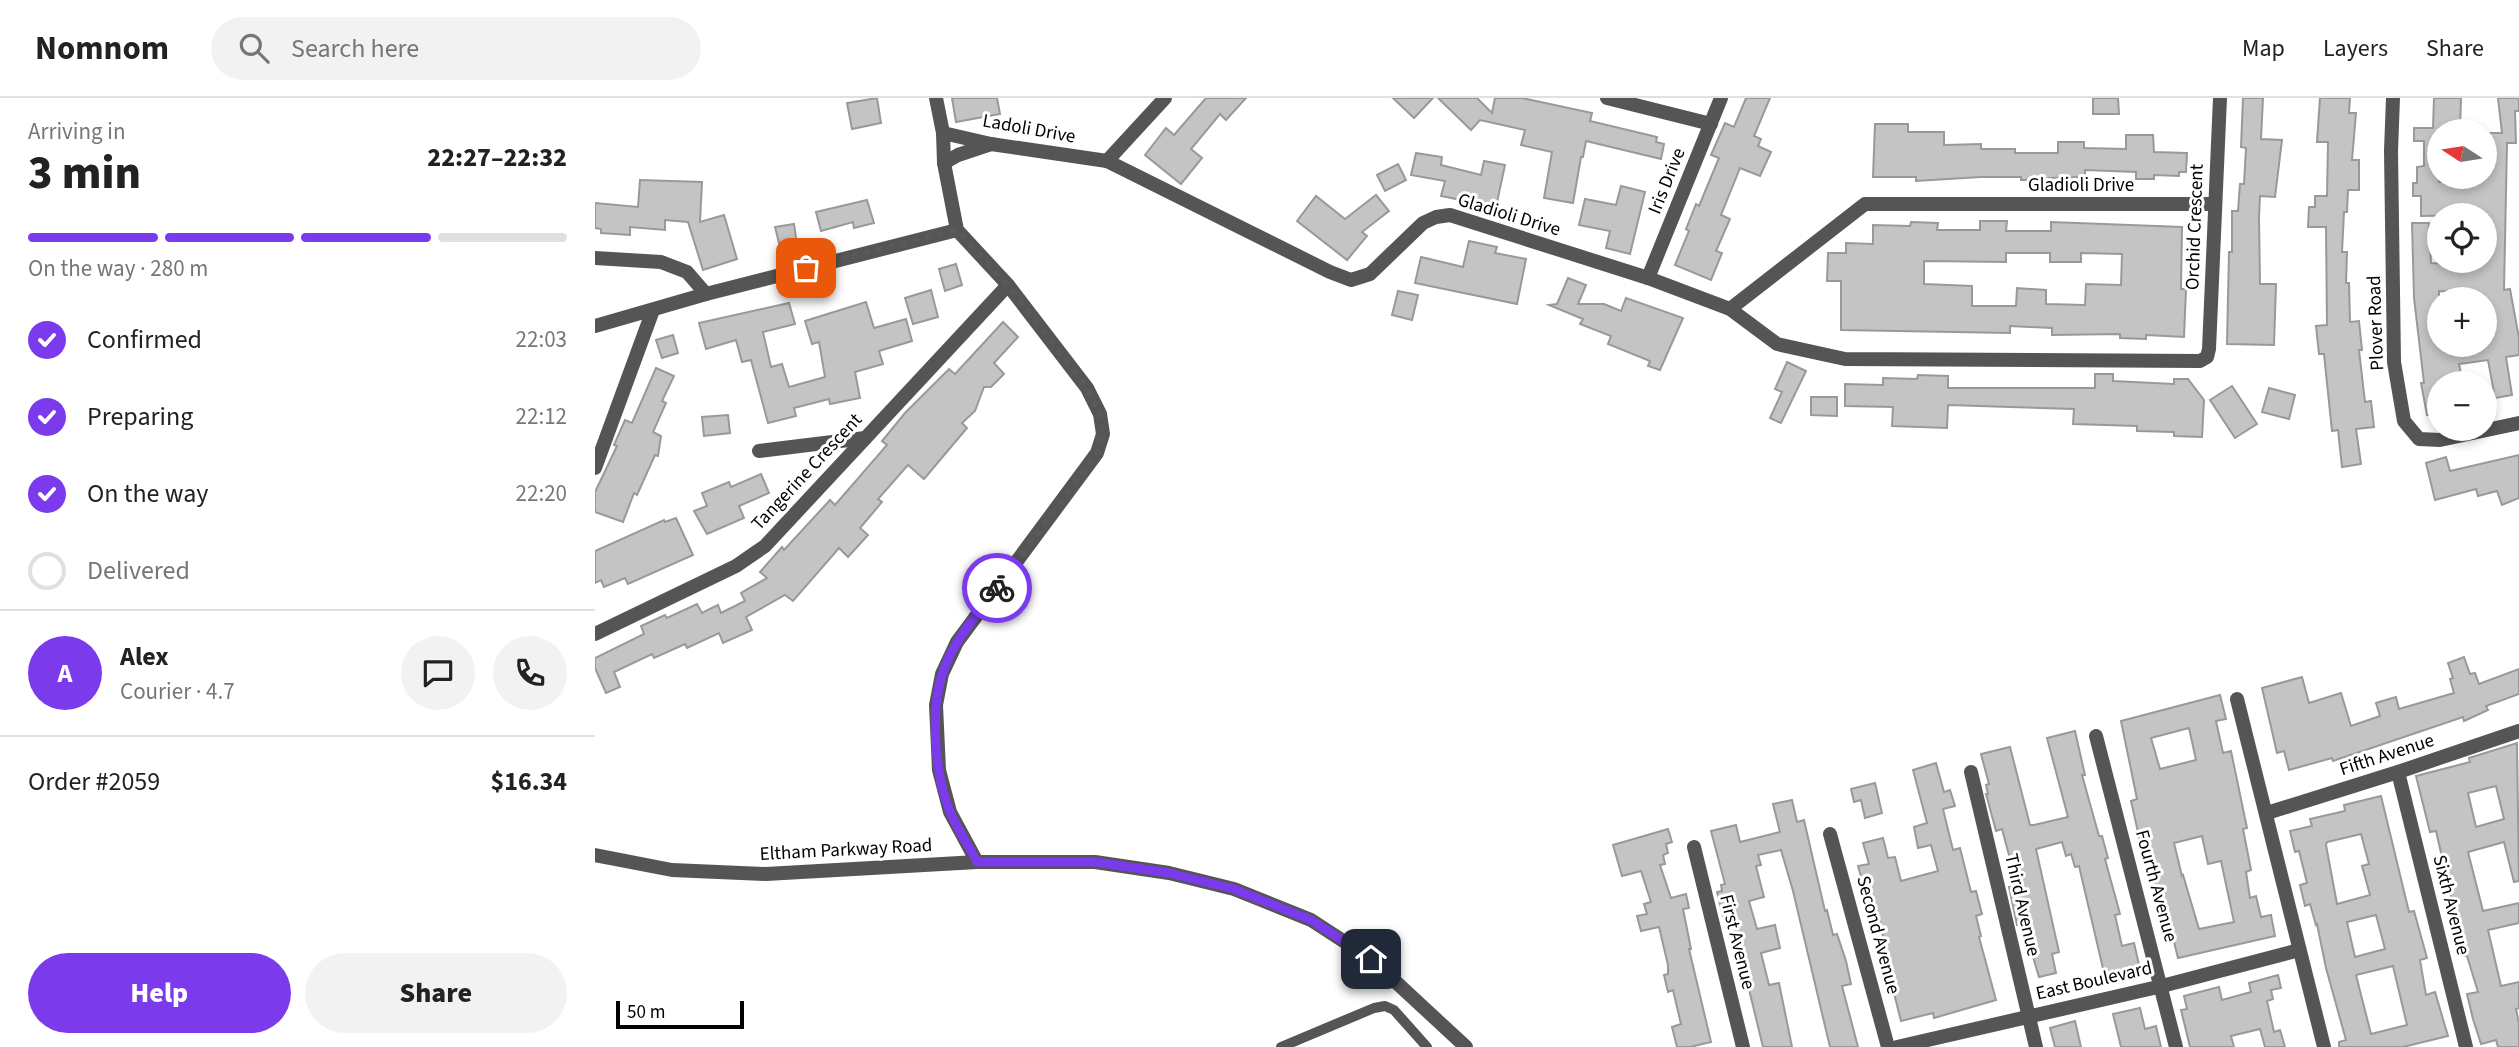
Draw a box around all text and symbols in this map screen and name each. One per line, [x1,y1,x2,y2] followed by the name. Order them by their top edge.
[211,17,701,80] search box
[35,25,169,72] text: Nomnom
[235,29,273,67] icon: search
[291,30,419,67] text: Search here
[2242,31,2285,66] text: Map
[2323,31,2388,66] text: Layers
[2426,31,2484,66] text: Share
[980,108,1078,150] street label: Ladoli Drive
[28,115,126,148] text: Arriving in
[2427,119,2497,189] north arrow
[2427,119,2497,441] map controls
[427,139,567,176] text: 22:27–22:32
[28,141,141,206] text: 3 min
[1642,144,1692,218] street label: Iris Drive
[2179,163,2211,291] street label: Orchid Crescent
[2028,172,2134,199] street label: Gladioli Drive
[1454,187,1564,243] street label: Gladioli Drive
[2427,203,2497,273] button: locate
[776,238,836,298] pin
[787,249,825,287] icon: bag
[28,252,208,285] text: On the way · 280 m
[2361,275,2391,371] street label: Plover Road
[2427,287,2497,357] button: +
[28,321,66,359] icon: check
[87,321,202,358] text: Confirmed
[516,323,567,356] text: 22:03
[2427,371,2497,441] button: −
[28,398,66,436] icon: check
[87,398,193,435] text: Preparing
[516,400,567,433] text: 22:12
[745,407,869,537] street label: Tangerine Crescent
[28,475,66,513] icon: check
[87,475,208,512] text: On the way
[516,477,567,510] text: 22:20
[87,552,190,589] text: Delivered
[962,553,1032,623] courier
[978,569,1016,607] icon: bike
[401,636,475,710] button: chat
[493,636,567,710] button: phone
[120,638,169,675] text: Alex
[58,655,72,692] text: A
[120,675,235,708] text: Courier · 4.7
[2336,727,2438,783] street label: Fifth Avenue
[28,763,160,800] text: Order #2059
[491,763,567,800] text: $16.34
[2128,827,2184,945] street label: Fourth Avenue
[759,832,933,868] street label: Eltham Parkway Road
[1997,851,2047,959] street label: Third Avenue
[2426,852,2476,958] street label: Sixth Avenue
[1849,873,1907,997] street label: Second Avenue
[1712,892,1762,992] street label: First Avenue
[1341,929,1401,989] pin
[1352,940,1390,978] icon: home
[28,953,291,1033] button: Help
[305,953,567,1033] button: Share
[2033,955,2155,1007] street label: East Boulevard
[616,998,744,1030] scale bar
[627,999,665,1026] text: 50 m

